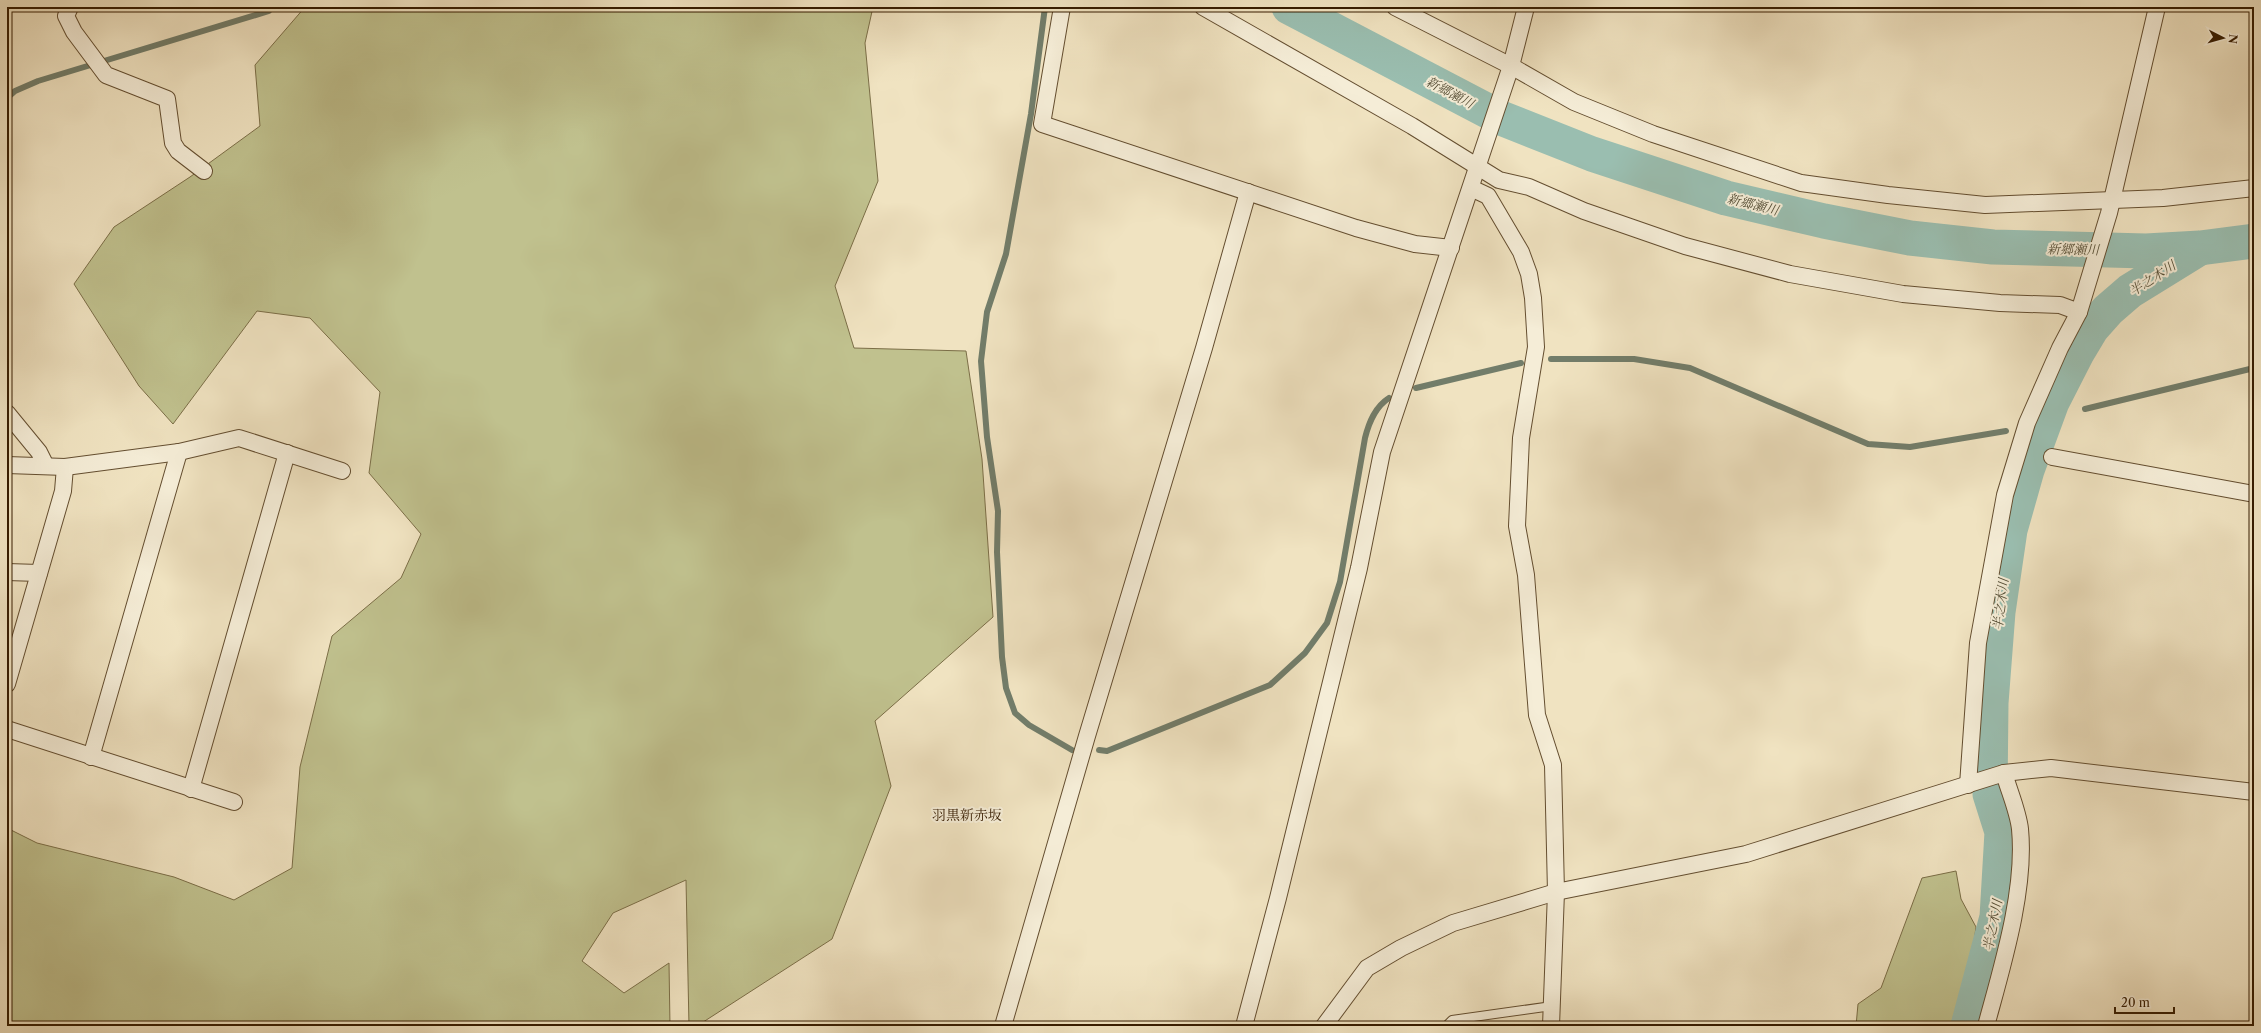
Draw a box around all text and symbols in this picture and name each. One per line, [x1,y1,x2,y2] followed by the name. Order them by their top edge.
[2203,18,2243,58] north arrow
[2225,34,2240,45] text: N
[1423,73,1478,112] water label: 新郷瀬川
[1726,190,1782,219] water label: 新郷瀬川
[2047,241,2101,257] water label: 新郷瀬川
[2126,256,2180,299] water label: 半之木川
[1989,575,2011,631] water label: 半之木川
[932,806,1002,824] district label: 羽黒新赤坂
[1979,896,2005,952] water label: 半之木川
[2115,989,2174,1015] scale bar
[2121,995,2150,1010] text: 20 m

